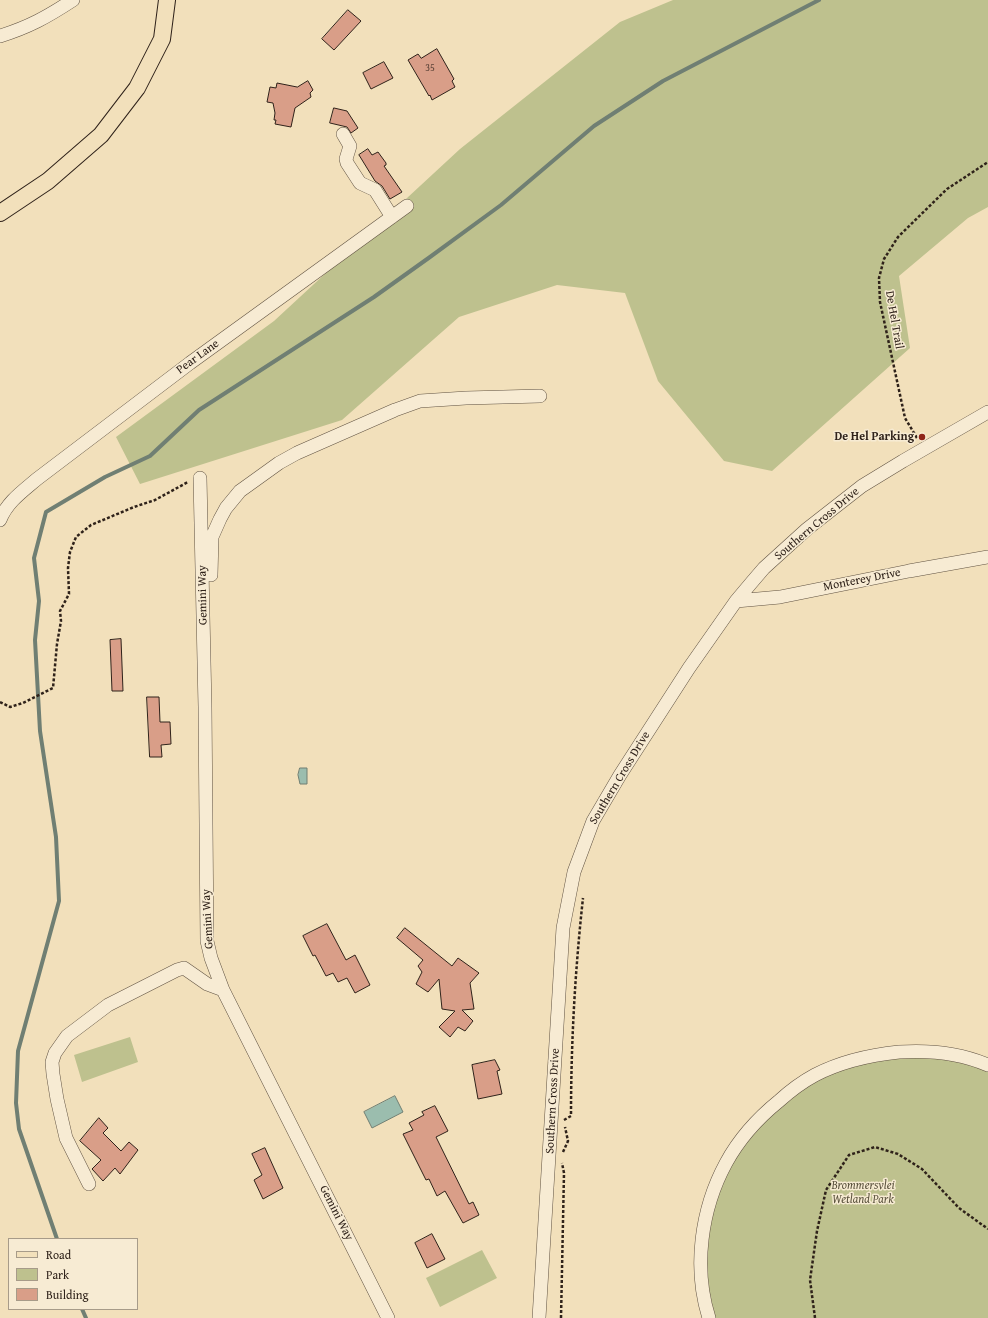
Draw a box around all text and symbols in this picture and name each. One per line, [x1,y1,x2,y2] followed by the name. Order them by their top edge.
[425,62,435,74] house number: 35
[882,290,906,350] street label: De Hel Trail
[174,337,222,377] street label: Pear Lane
[834,430,914,444] place label: De Hel Parking
[917,432,927,442] marker: De Hel Parking
[772,484,862,564] street label: Southern Cross Drive
[195,565,211,625] street label: Gemini Way
[822,565,902,595] street label: Monterey Drive
[587,729,653,827] street label: Southern Cross Drive
[199,889,217,949] street label: Gemini Way
[543,1048,563,1154] street label: Southern Cross Drive
[831,1179,895,1207] park label: Brommersvlei Wetland Park
[316,1183,356,1243] street label: Gemini Way
[8,1238,138,1310] legend
[46,1246,71,1263] text: Road
[46,1266,69,1283] text: Park
[46,1286,89,1303] text: Building

